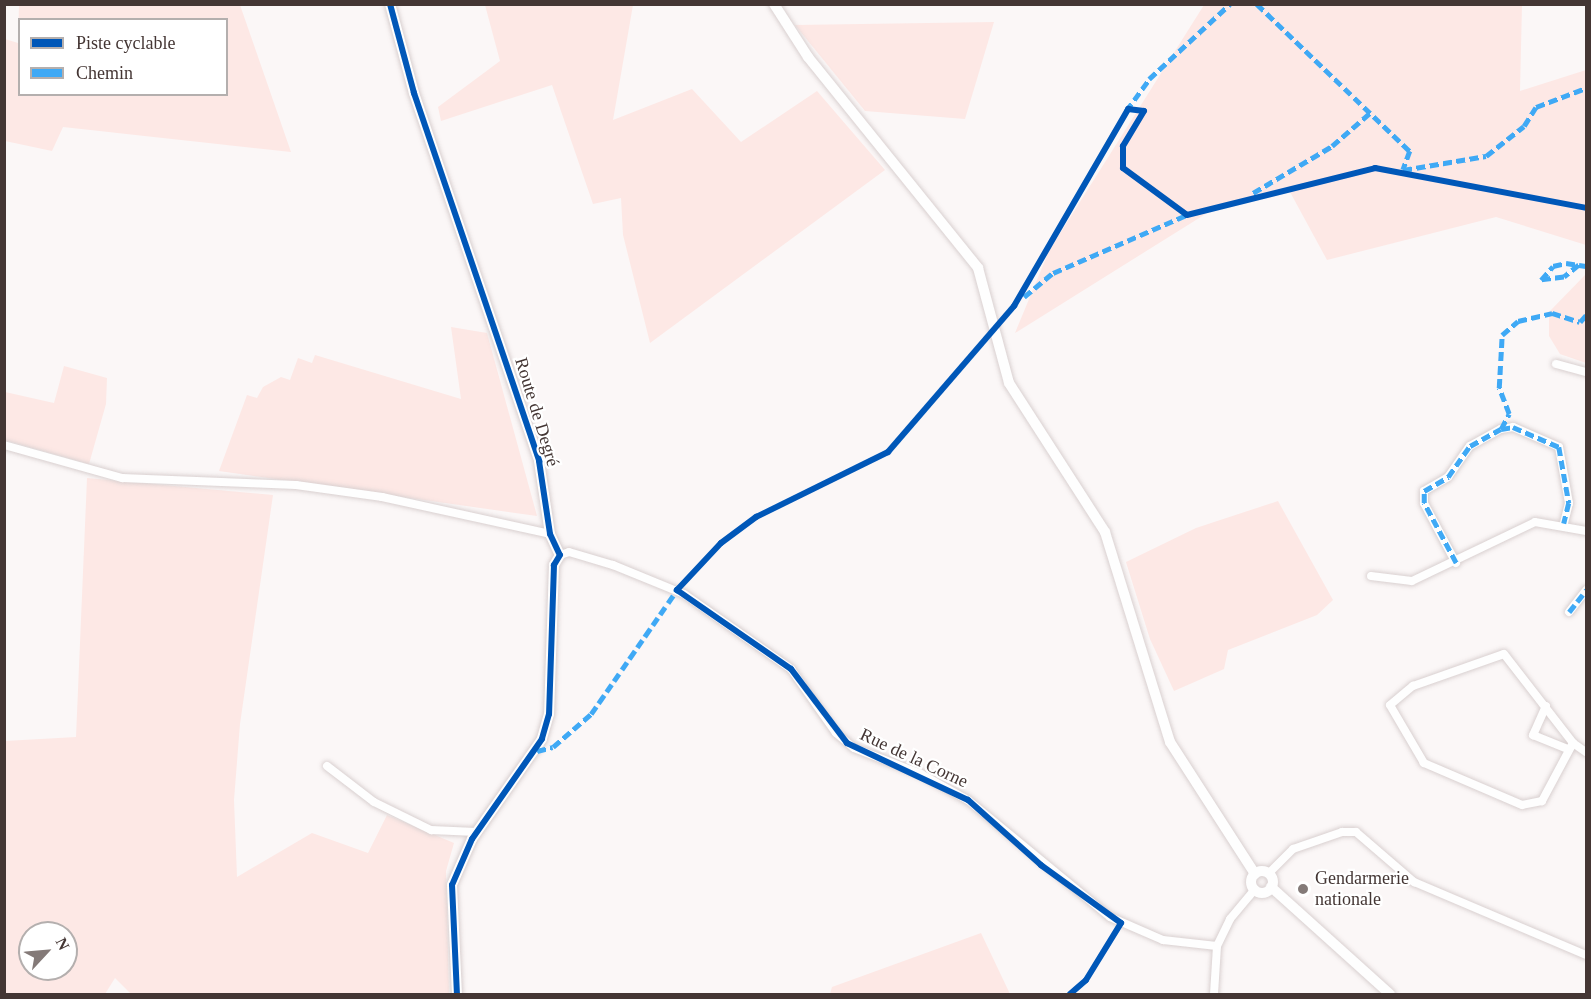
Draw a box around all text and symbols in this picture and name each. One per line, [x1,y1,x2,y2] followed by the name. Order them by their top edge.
[18,18,228,96] legend
[76,33,175,53] text: Piste cyclable
[76,63,133,83] text: Chemin
[510,355,564,469] street label: Route de Degré
[857,724,971,792] street label: Rue de la Corne
[1315,868,1409,910] place label: Gendarmerie nationale
[1296,882,1310,896] marker: Gendarmerie nationale
[18,921,78,981] north arrow
[53,935,73,953] text: N

